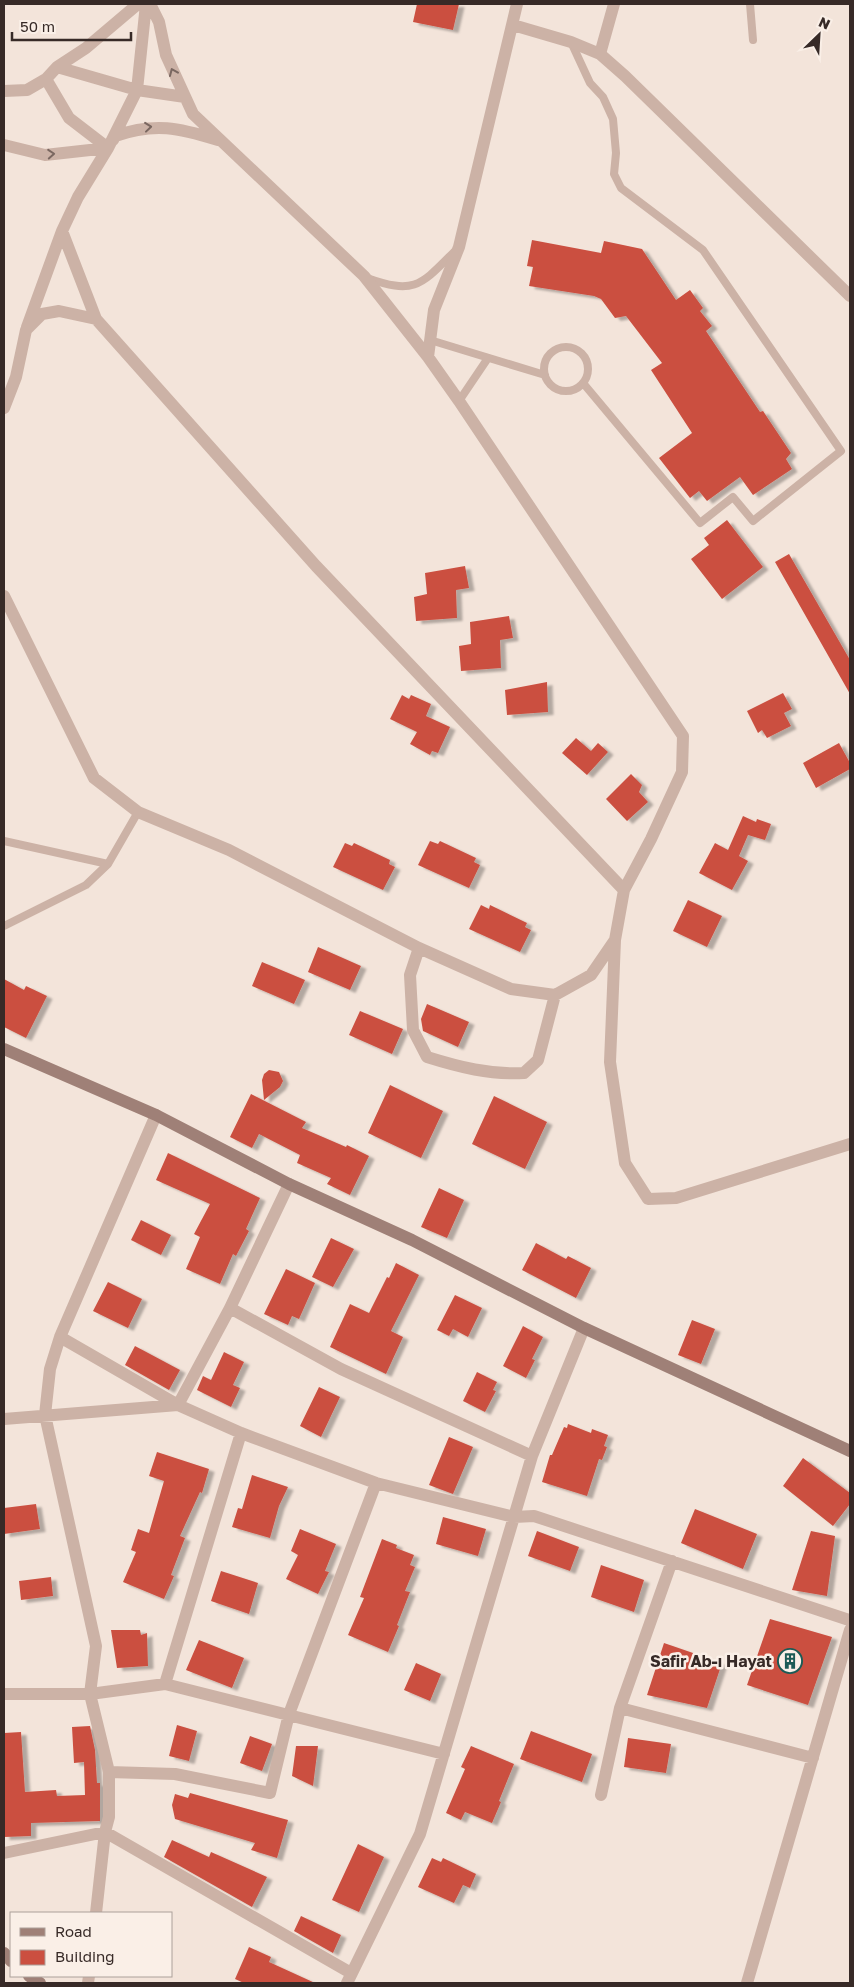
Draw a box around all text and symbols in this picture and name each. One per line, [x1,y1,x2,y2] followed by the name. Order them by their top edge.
[12,10,131,42] scale bar
[794,10,844,60] north arrow
[816,13,833,33] text: N
[20,17,55,35] text: 50 m
[168,68,179,77] one-way arrow
[145,122,153,133] one-way arrow
[48,148,56,159] one-way arrow
[777,1648,803,1674] building icon: Safir Ab-ı Hayat
[650,1651,772,1671] place label: Safir Ab-ı Hayat
[10,1912,172,1977] legend
[55,1922,92,1940] text: Road
[55,1947,115,1965] text: Building

